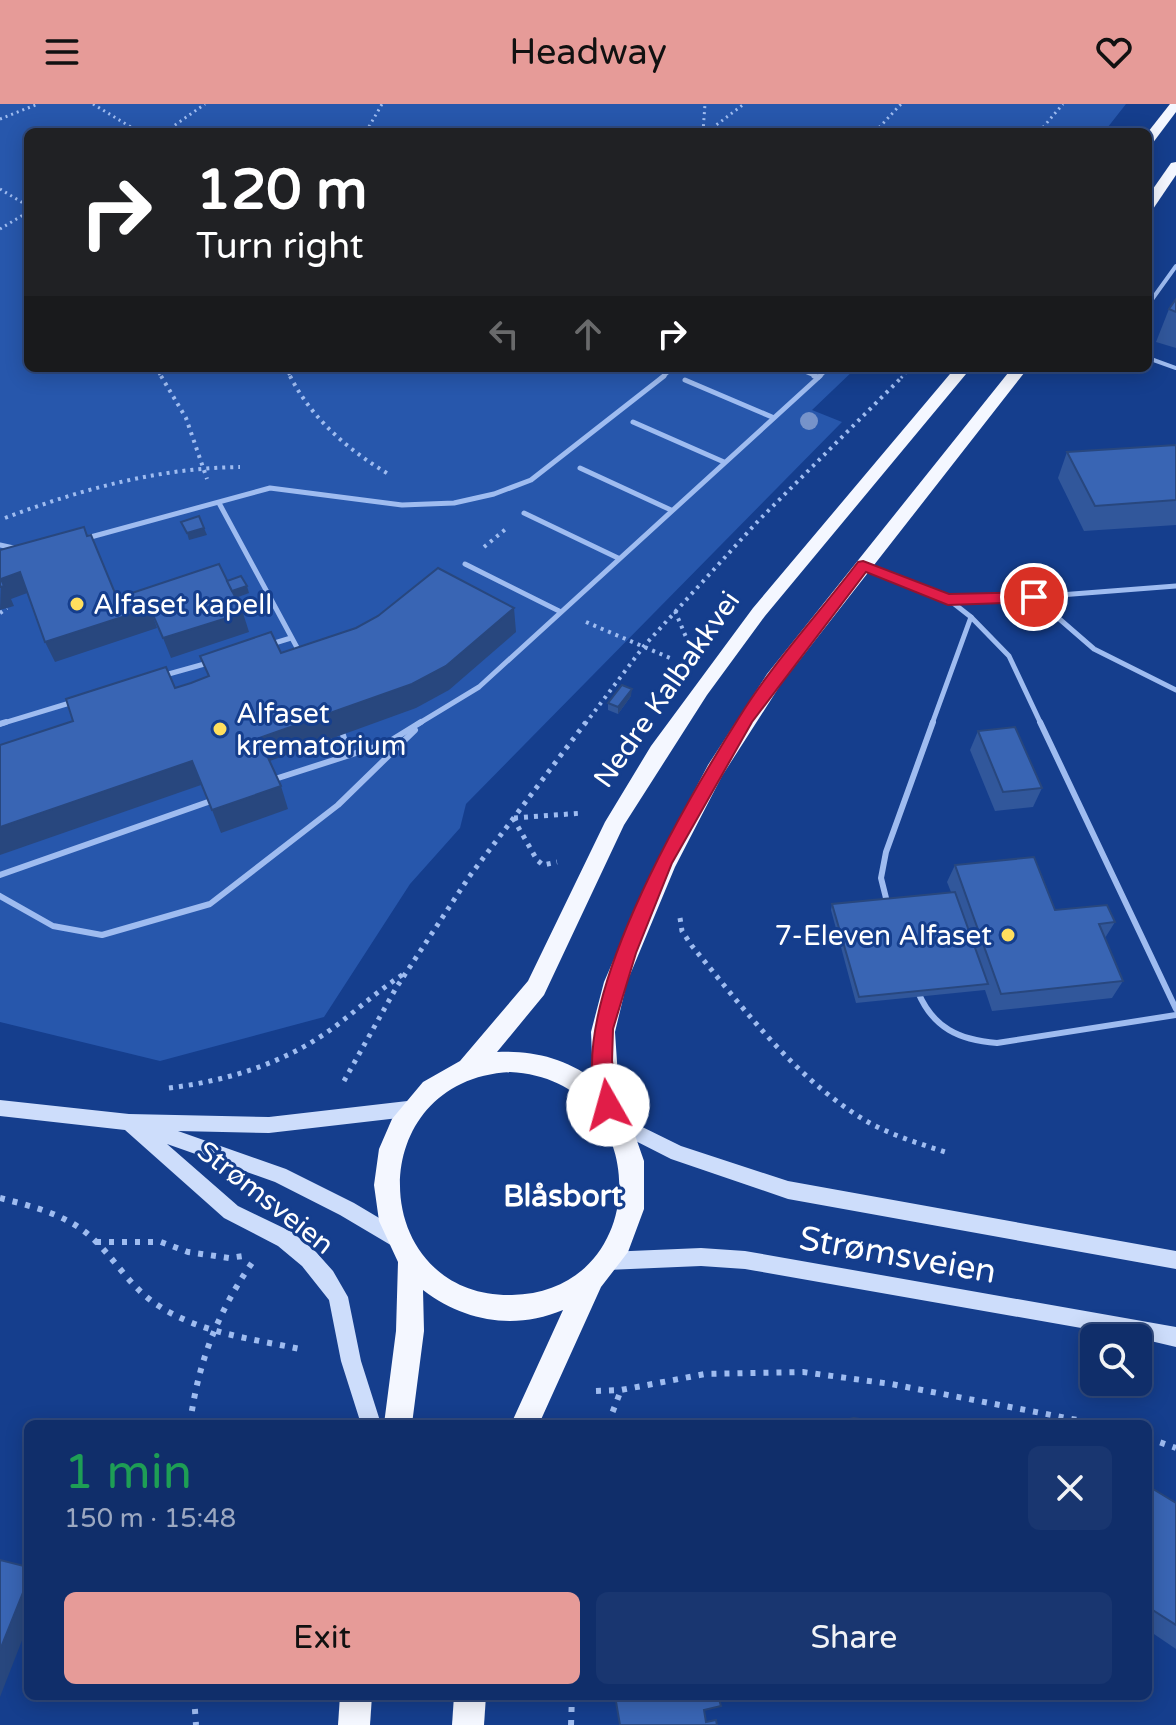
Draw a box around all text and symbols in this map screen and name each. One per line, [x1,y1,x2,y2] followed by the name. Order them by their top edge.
[40,30,84,74] icon: menu
[1092,30,1136,74] icon: heart
[509,31,667,74] text: Headway
[196,157,367,224] text: 120 m
[64,160,168,264] icon: right
[196,225,363,268] text: Turn right
[482,312,526,356] icon: left
[566,312,610,356] icon: ahead
[650,312,694,356] icon: right
[1000,563,1068,631] pin
[1012,575,1056,619] icon: arrive
[586,585,747,794] street label: Nedre Kalbakkvei
[93,588,272,622] place label: Alfaset kapell
[68,595,86,613] marker: Alfaset kapell
[236,697,407,763] place label: Alfaset krematorium
[211,720,229,738] marker: Alfaset krematorium
[775,919,992,953] place label: 7-Eleven Alfaset
[999,926,1017,944] marker: 7-Eleven Alfaset
[566,1063,650,1147] position arrow
[190,1134,340,1262] street label: Strømsveien
[503,1178,623,1215] district label: Blåsbort
[796,1218,999,1293] street label: Strømsveien
[1080,1324,1152,1396] map controls
[1080,1324,1152,1396] button: search
[64,1444,192,1502] text: 1 min
[1028,1446,1112,1530] button: close
[64,1503,236,1534] text: 150 m · 15:48
[64,1592,580,1684] button: Exit
[596,1592,1112,1684] button: Share

